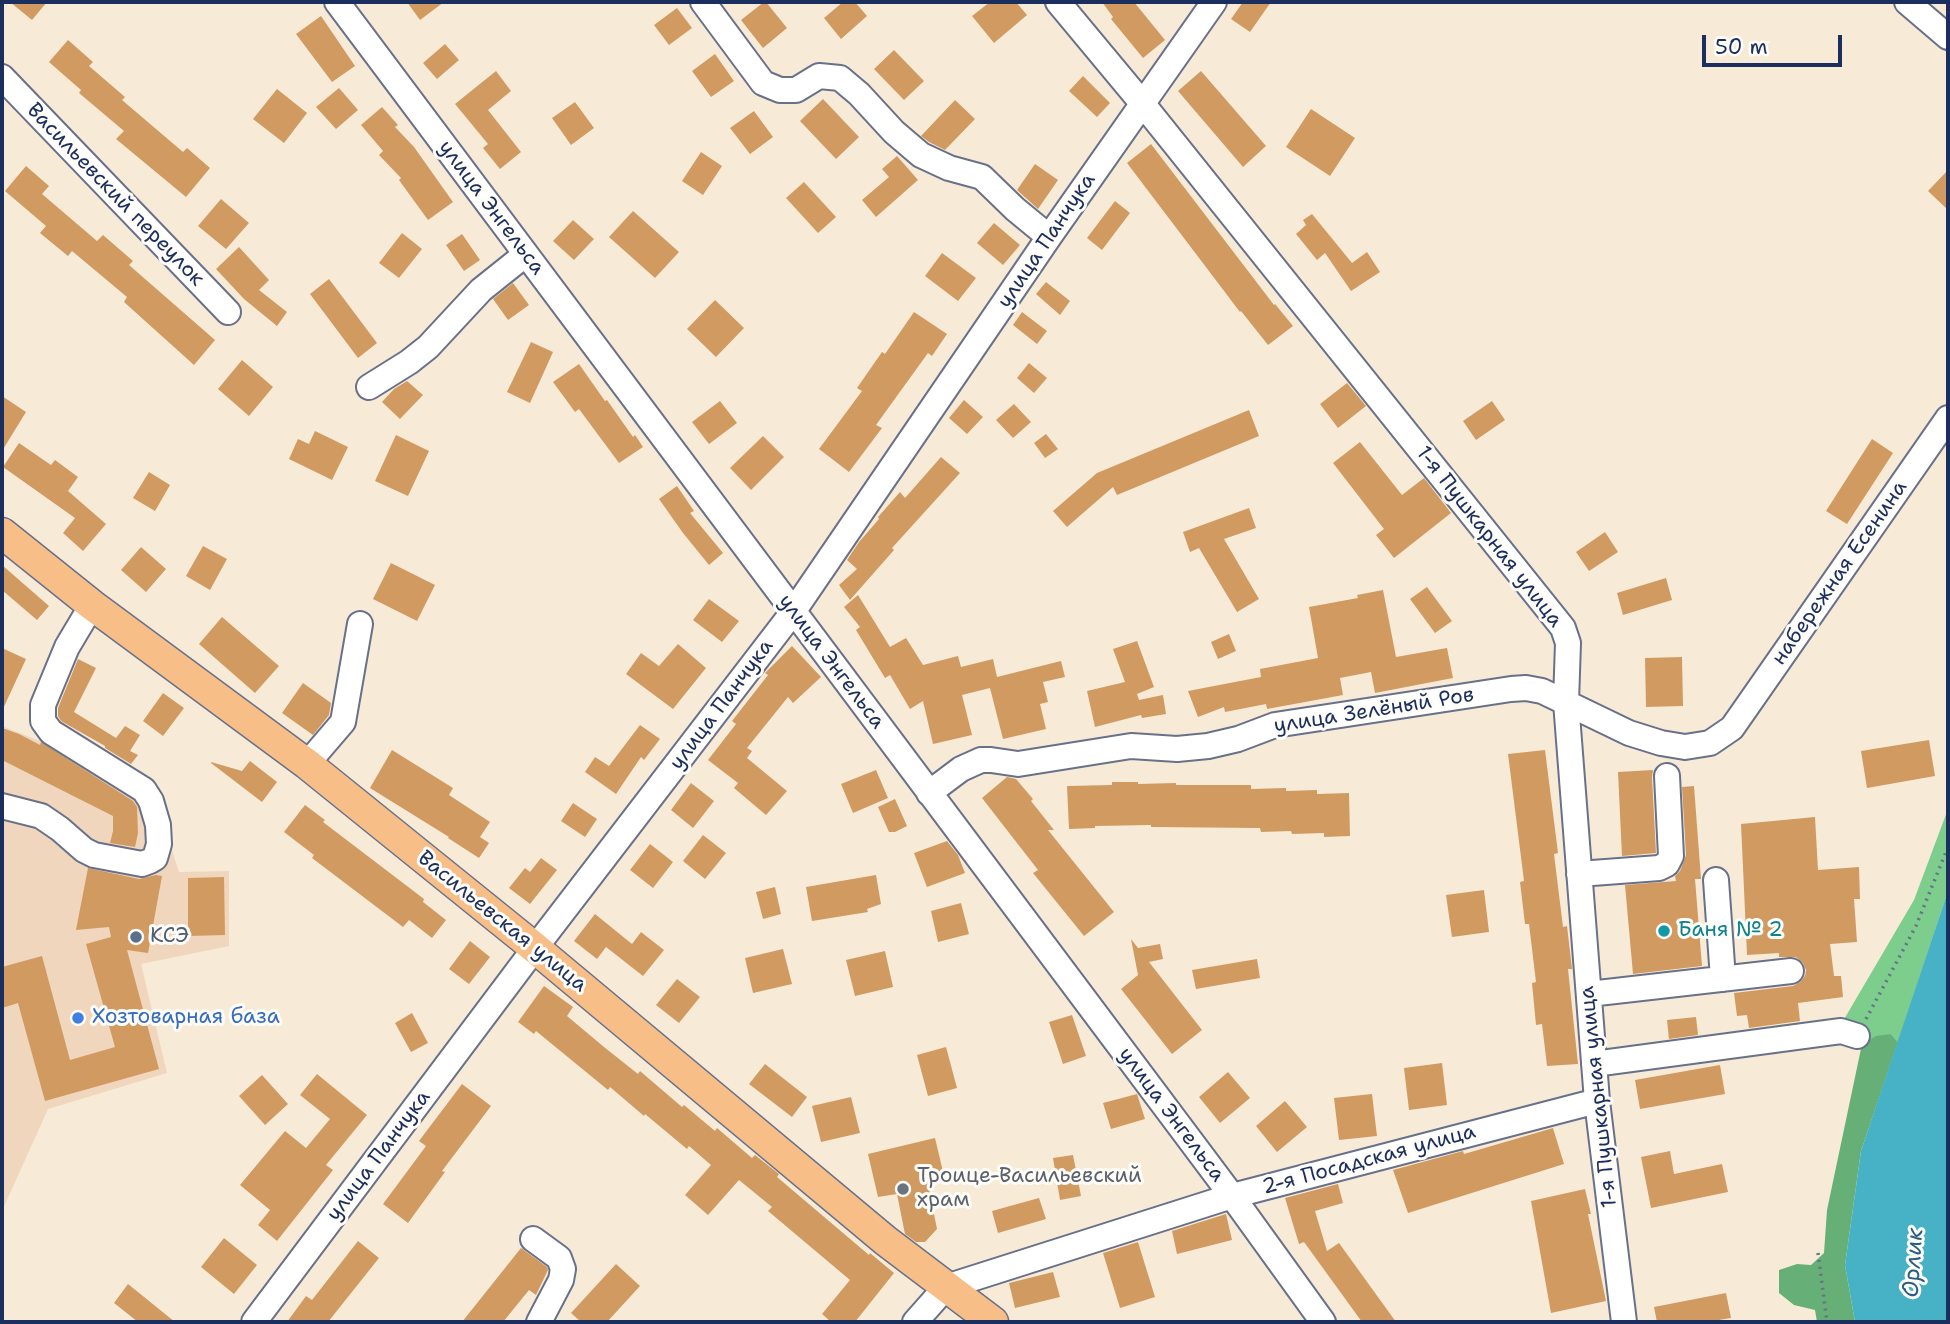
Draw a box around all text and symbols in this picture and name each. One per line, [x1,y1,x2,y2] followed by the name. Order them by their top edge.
[1705,21,1845,65] scale bar
[1715,33,1768,61] text: 50 m
[21,98,209,292] street label: Васильевский переулок
[432,136,550,280] street label: улица Энгельса
[993,169,1101,313] street label: улица Панчука
[1410,441,1568,633] street label: 1-я Пушкарная улица
[1767,476,1913,670] street label: набережная Есенина
[772,590,890,734] street label: улица Энгельса
[665,635,779,775] street label: улица Панчука
[1272,683,1476,739] street label: улица Зелёный Ров
[412,846,592,998] street label: Васильевская улица
[1678,918,1783,944] place label: Баня № 2
[1656,923,1672,939] marker: Баня № 2
[150,924,189,950] place label: КСЭ
[128,929,144,945] marker: КСЭ
[1575,985,1623,1209] street label: 1-я Пушкарная улица
[92,1005,280,1031] place label: Хозтоварная база
[70,1010,86,1026] marker: Хозтоварная база
[1112,1043,1230,1187] street label: улица Энгельса
[322,1086,436,1226] street label: улица Панчука
[1259,1119,1479,1201] street label: 2-я Посадская улица
[917,1164,1142,1214] place label: Троице-Васильевский храм
[895,1181,911,1197] marker: Троице-Васильевский храм
[1898,1227,1930,1299] water label: Орлик

